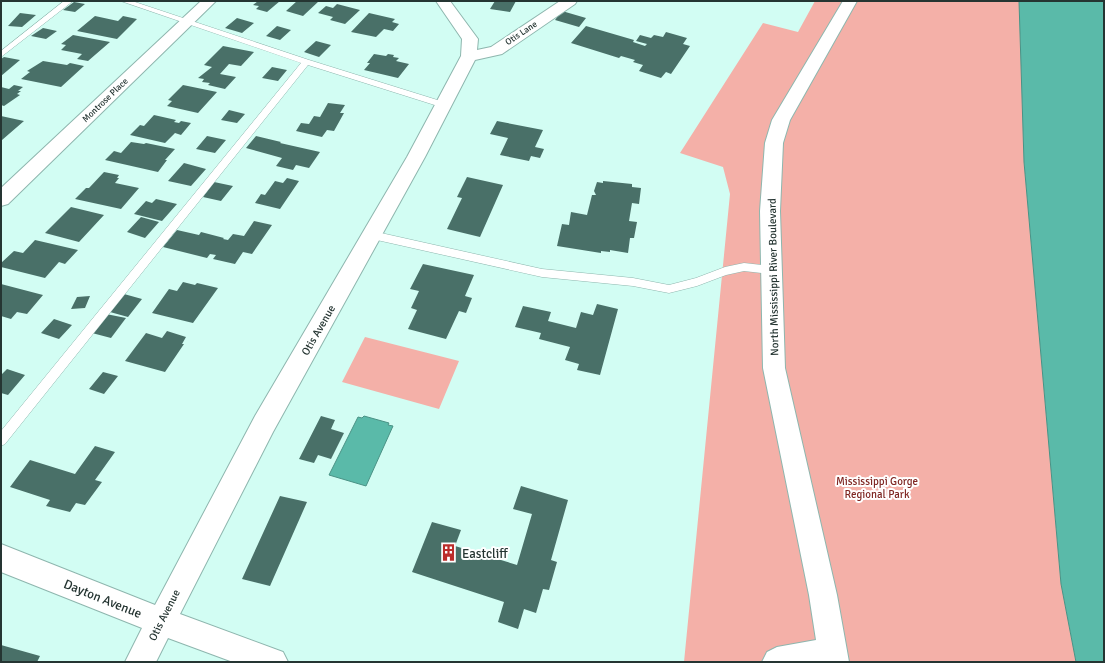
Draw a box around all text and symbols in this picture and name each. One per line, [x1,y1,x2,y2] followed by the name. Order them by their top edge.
[503,18,540,48] street label: Otis Lane
[80,75,131,125] street label: Montrose Place
[766,198,781,356] street label: North Mississippi River Boulevard
[299,303,338,358] street label: Otis Avenue
[836,475,918,501] park label: Mississippi Gorge Regional Park
[439,543,459,563] building icon: Eastcliff
[462,546,508,562] place label: Eastcliff
[61,576,144,622] street label: Dayton Avenue
[146,587,183,643] street label: Otis Avenue

